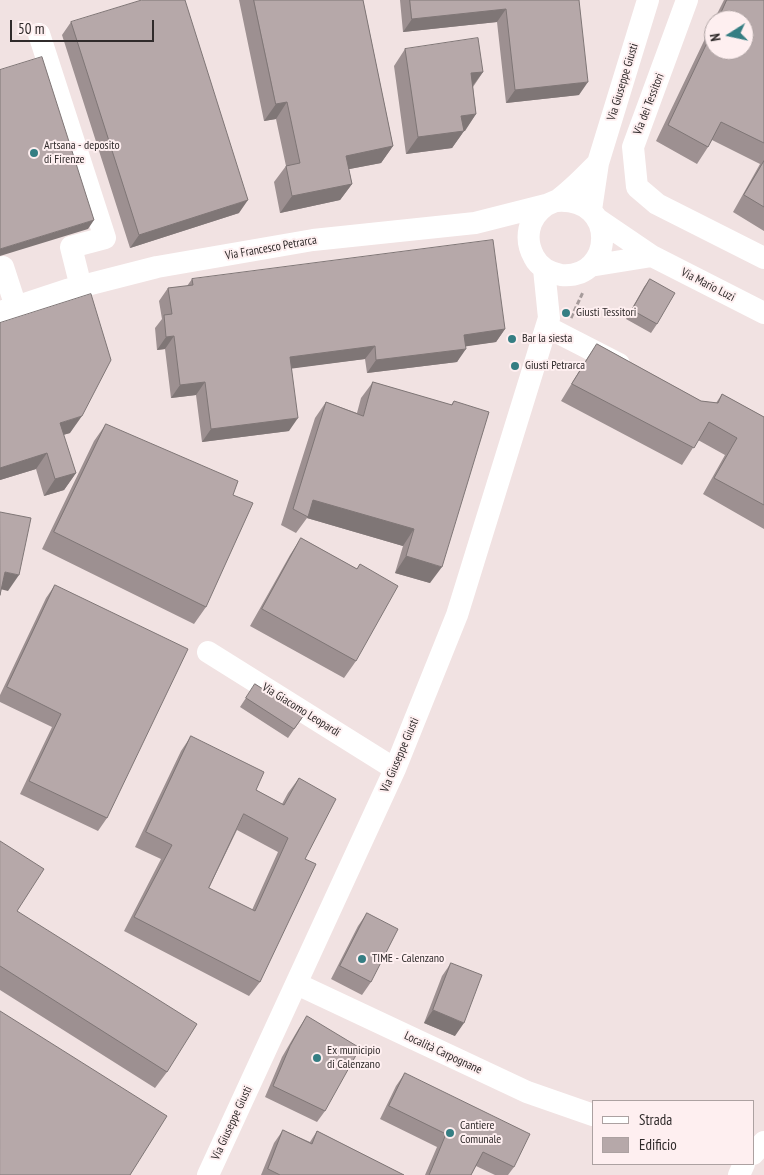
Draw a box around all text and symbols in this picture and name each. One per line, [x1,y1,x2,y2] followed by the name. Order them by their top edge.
[12,10,156,42] scale bar
[704,10,754,60] north arrow
[18,19,44,38] text: 50 m
[706,32,725,43] text: N
[604,42,642,122] street label: Via Giuseppe Giusti
[631,71,667,137] street label: Via dei Tessitori
[44,139,120,167] place label: Artsana - deposito di Firenze
[28,147,40,159] marker: Artsana - deposito di Firenze
[224,233,318,263] street label: Via Francesco Petrarca
[679,265,737,305] street label: Via Mario Luzi
[576,306,636,320] place label: Giusti Tessitori
[560,307,572,319] marker: Giusti Tessitori
[522,332,572,346] place label: Bar la siesta
[506,333,518,345] marker: Bar la siesta
[525,359,585,373] place label: Giusti Petrarca
[509,360,521,372] marker: Giusti Petrarca
[259,680,343,740] street label: Via Giacomo Leopardi
[378,715,422,795] street label: Via Giuseppe Giusti
[372,952,444,966] place label: TIME - Calenzano
[356,953,368,965] marker: TIME - Calenzano
[402,1029,484,1077] street label: Località Carpognane
[327,1044,380,1072] place label: Ex municipio di Calenzano
[311,1052,323,1064] marker: Ex municipio di Calenzano
[209,1084,255,1162] street label: Via Giuseppe Giusti
[592,1100,754,1165] legend
[639,1110,672,1129] text: Strada
[460,1119,501,1147] place label: Cantiere Comunale
[444,1127,456,1139] marker: Cantiere Comunale
[639,1135,677,1154] text: Edificio

